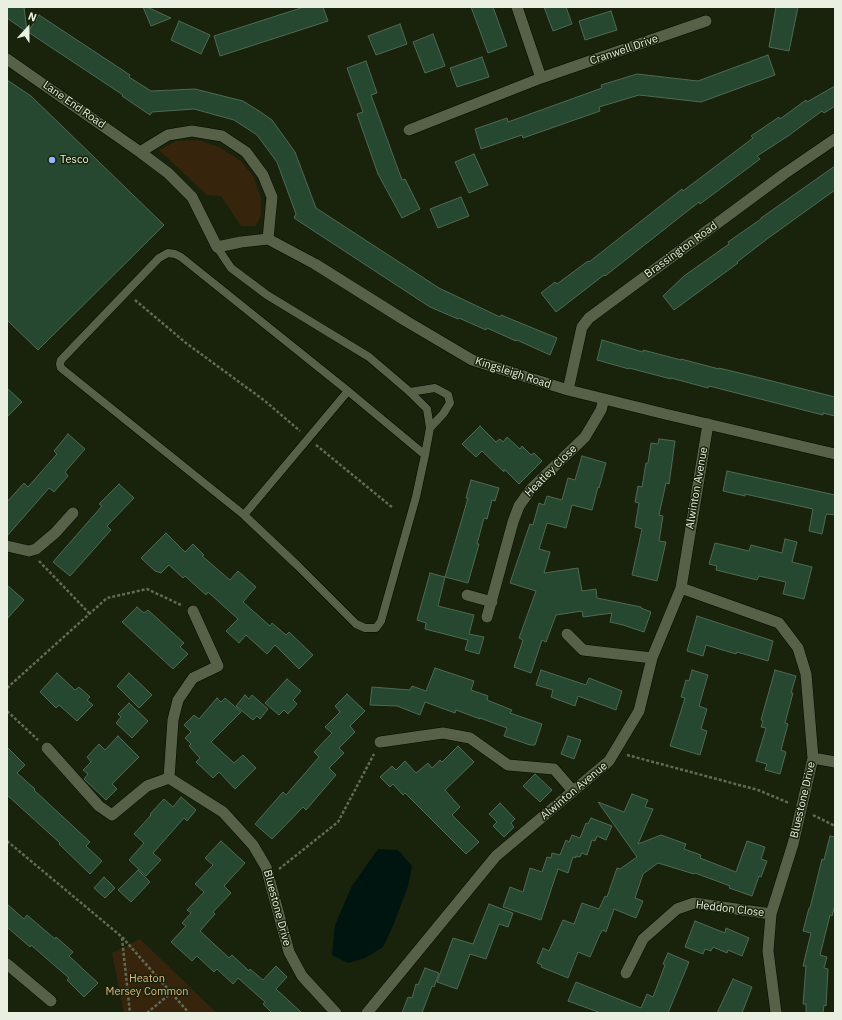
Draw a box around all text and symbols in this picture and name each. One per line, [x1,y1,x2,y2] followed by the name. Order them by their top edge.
[8,8,48,48] north arrow
[26,9,39,25] text: N
[588,32,660,68] street label: Cranwell Drive
[40,79,108,131] street label: Lane End Road
[60,153,89,167] place label: Tesco
[47,155,57,165] marker: Tesco
[642,219,720,281] street label: Brassington Road
[473,355,553,391] street label: Kingsleigh Road
[522,442,580,500] street label: Heatley Close
[683,446,711,530] street label: Alwinton Avenue
[538,759,610,823] street label: Alwinton Avenue
[788,760,818,840] street label: Bluestone Drive
[261,869,293,947] street label: Bluestone Drive
[695,898,765,920] street label: Heddon Close
[105,972,189,998] park label: Heaton Mersey Common

